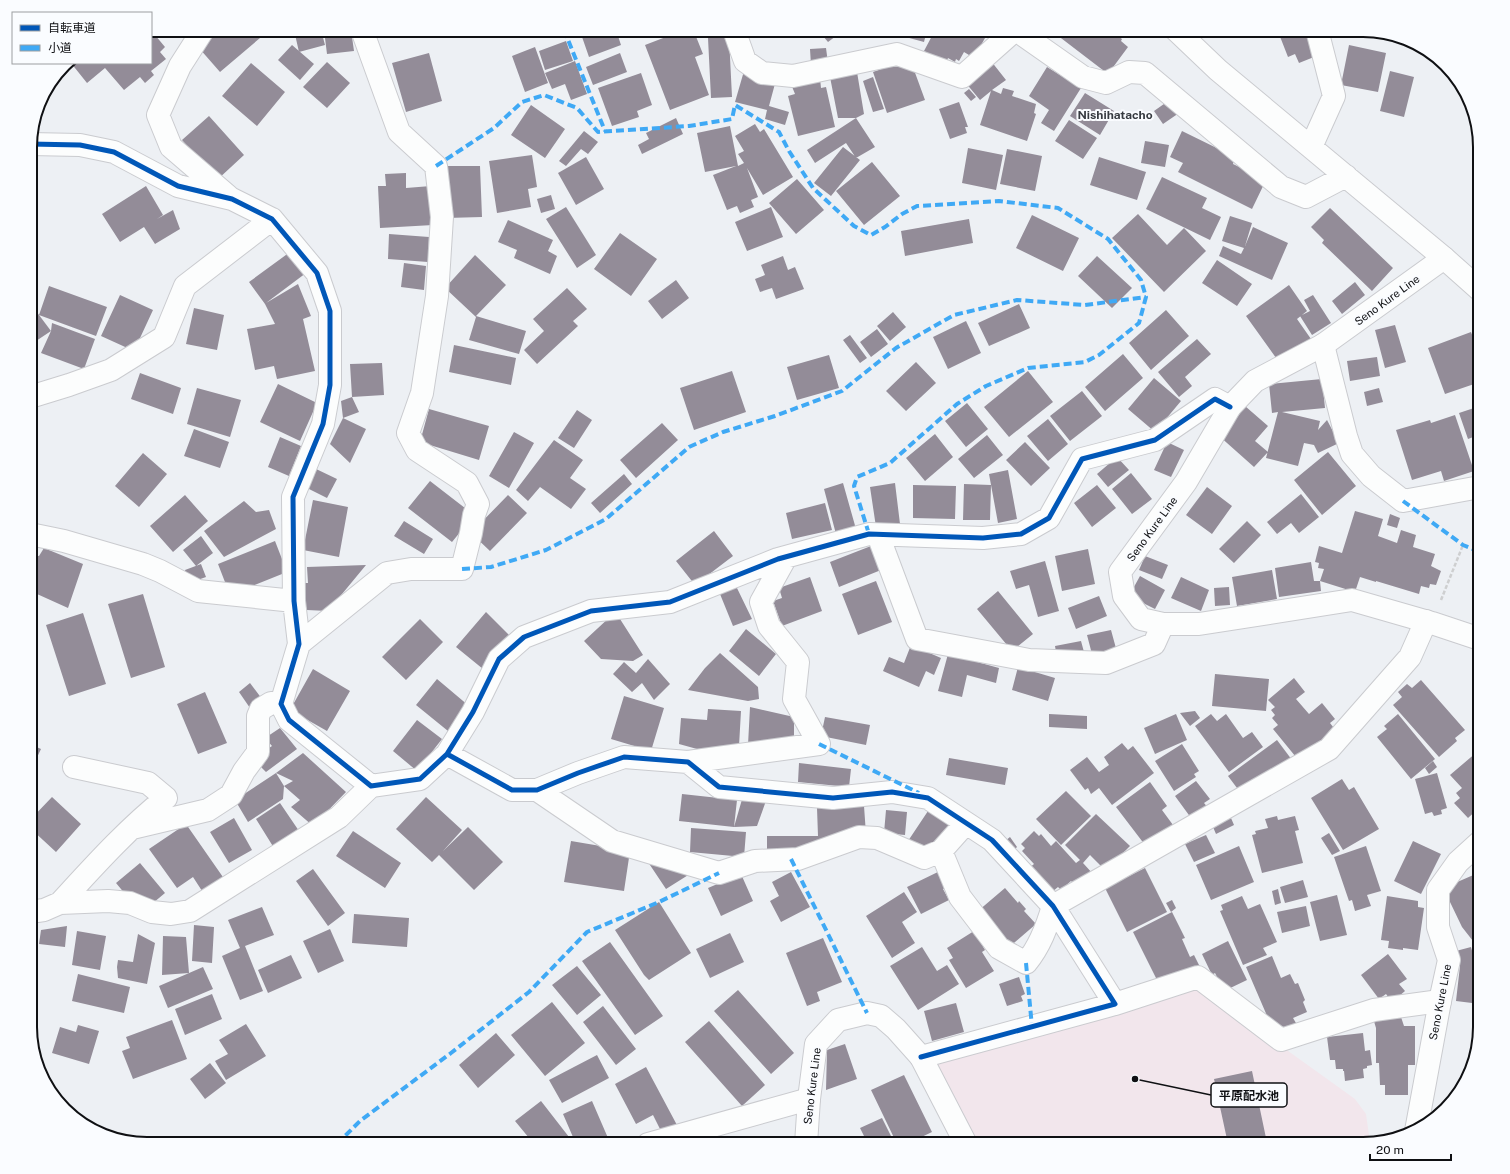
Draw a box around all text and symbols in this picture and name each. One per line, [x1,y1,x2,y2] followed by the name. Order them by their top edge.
[12,12,152,64] legend
[48,21,96,35] text: 自転車道
[48,41,72,55] text: 小道
[1077,108,1153,122] district label: Nishihatacho
[1352,272,1422,328] street label: Seno Kure Line
[1124,494,1180,564] street label: Seno Kure Line
[1427,963,1453,1041] street label: Seno Kure Line
[801,1047,823,1125] street label: Seno Kure Line
[1211,1083,1287,1107] callout: 平原配水池
[1219,1089,1279,1103] text: 平原配水池
[1370,1136,1451,1162] scale bar
[1376,1143,1404,1157] text: 20 m

